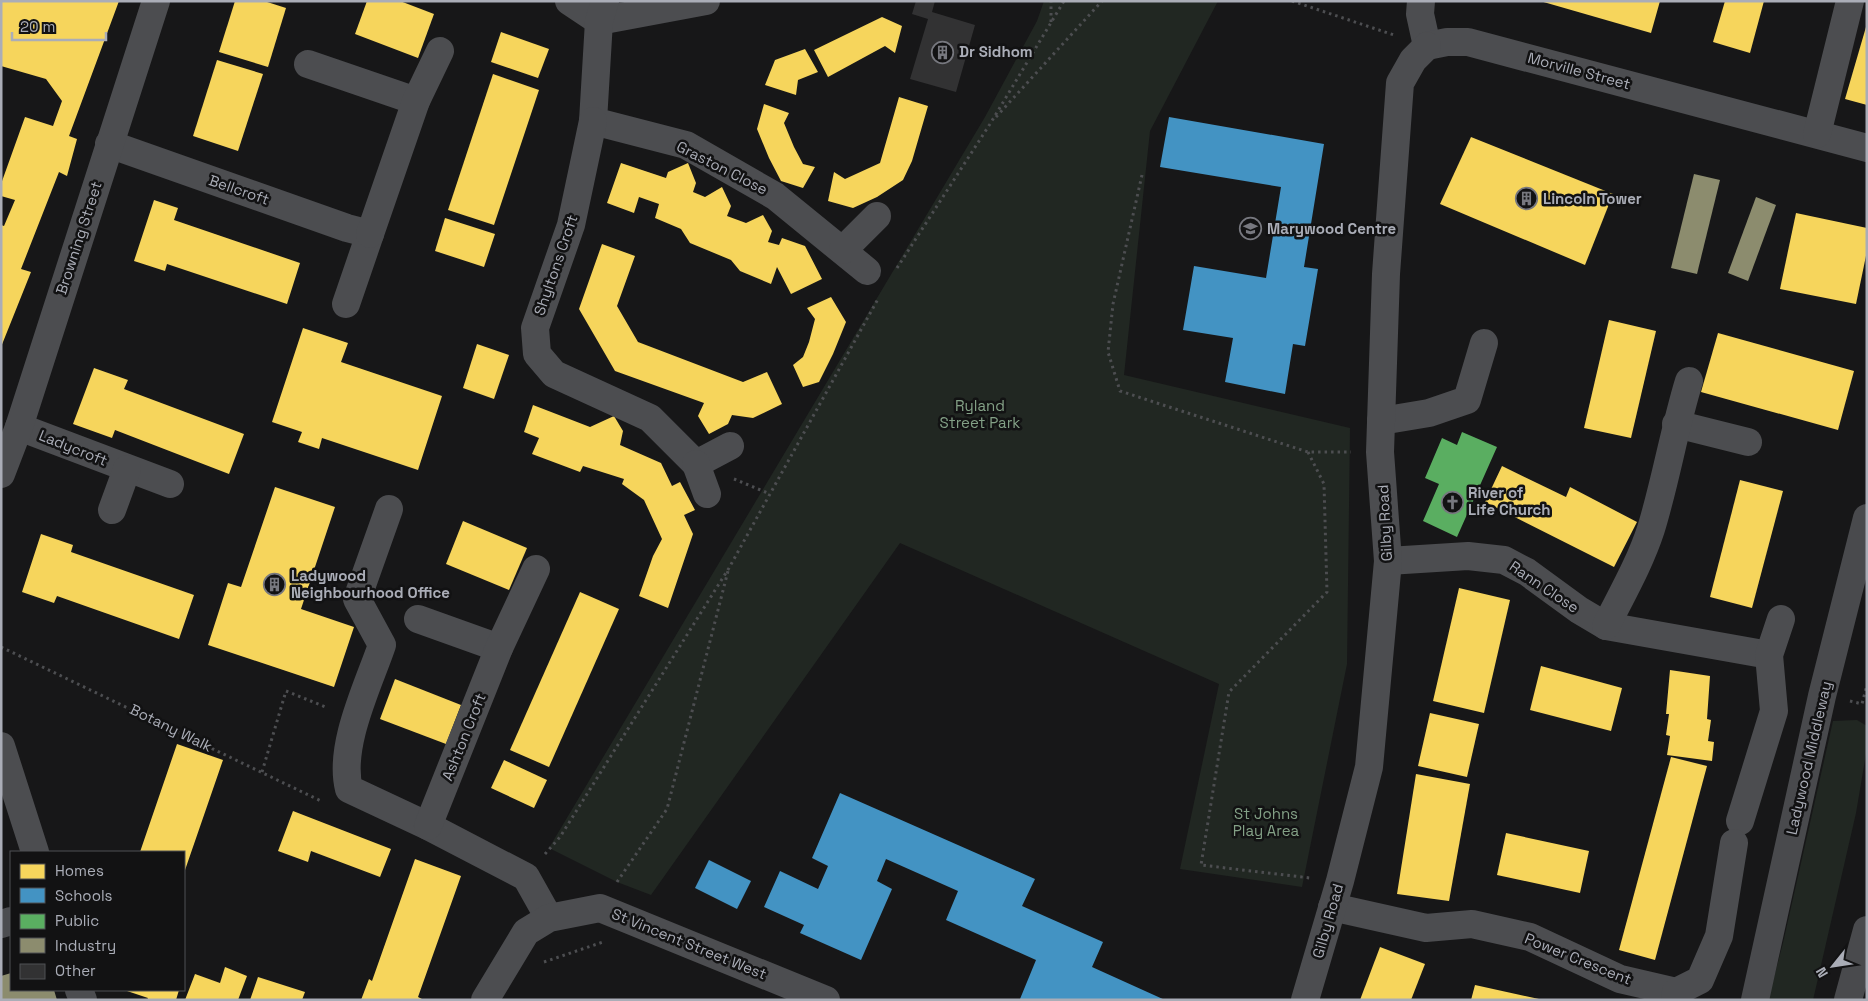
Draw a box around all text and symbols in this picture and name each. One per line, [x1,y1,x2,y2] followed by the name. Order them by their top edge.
[12,10,106,42] scale bar
[20,17,55,36] text: 20 m
[931,40,955,64] building icon: Dr Sidhom
[959,42,1033,61] place label: Dr Sidhom
[1526,48,1633,93] street label: Morville Street
[673,136,771,199] street label: Graston Close
[206,170,272,209] street label: Bellcroft
[51,179,106,297] street label: Browning Street
[1515,187,1539,211] building icon: Lincoln Tower
[1543,189,1642,208] place label: Lincoln Tower
[529,212,582,318] street label: Shyltons Croft
[1239,217,1263,241] school or university icon: Marywood Centre
[1267,219,1396,238] place label: Marywood Centre
[940,396,1020,432] park label: Ryland Street Park
[36,425,110,470] street label: Ladycroft
[1468,483,1551,519] place label: River of Life Church
[1373,484,1396,562] street label: Gilby Road
[1440,490,1464,514] church icon: River of Life Church
[1506,556,1583,617] street label: Rann Close
[291,566,450,602] place label: Ladywood Neighbourhood Office
[263,573,287,597] building icon: Ladywood Neighbourhood Office
[1782,679,1835,837] street label: Ladywood Middleway
[437,690,490,783] street label: Ashton Croft
[127,699,216,756] street label: Botany Walk
[1233,804,1300,840] park label: St Johns Play Area
[10,851,185,991] legend
[55,861,104,880] text: Homes
[1308,881,1347,960] street label: Gilby Road
[55,886,113,905] text: Schools
[609,904,770,983] street label: St Vincent Street West
[55,911,99,930] text: Public
[1522,928,1635,989] street label: Power Crescent
[55,936,116,955] text: Industry
[1808,941,1858,991] north arrow
[55,961,96,980] text: Other
[1812,964,1832,981] text: N

